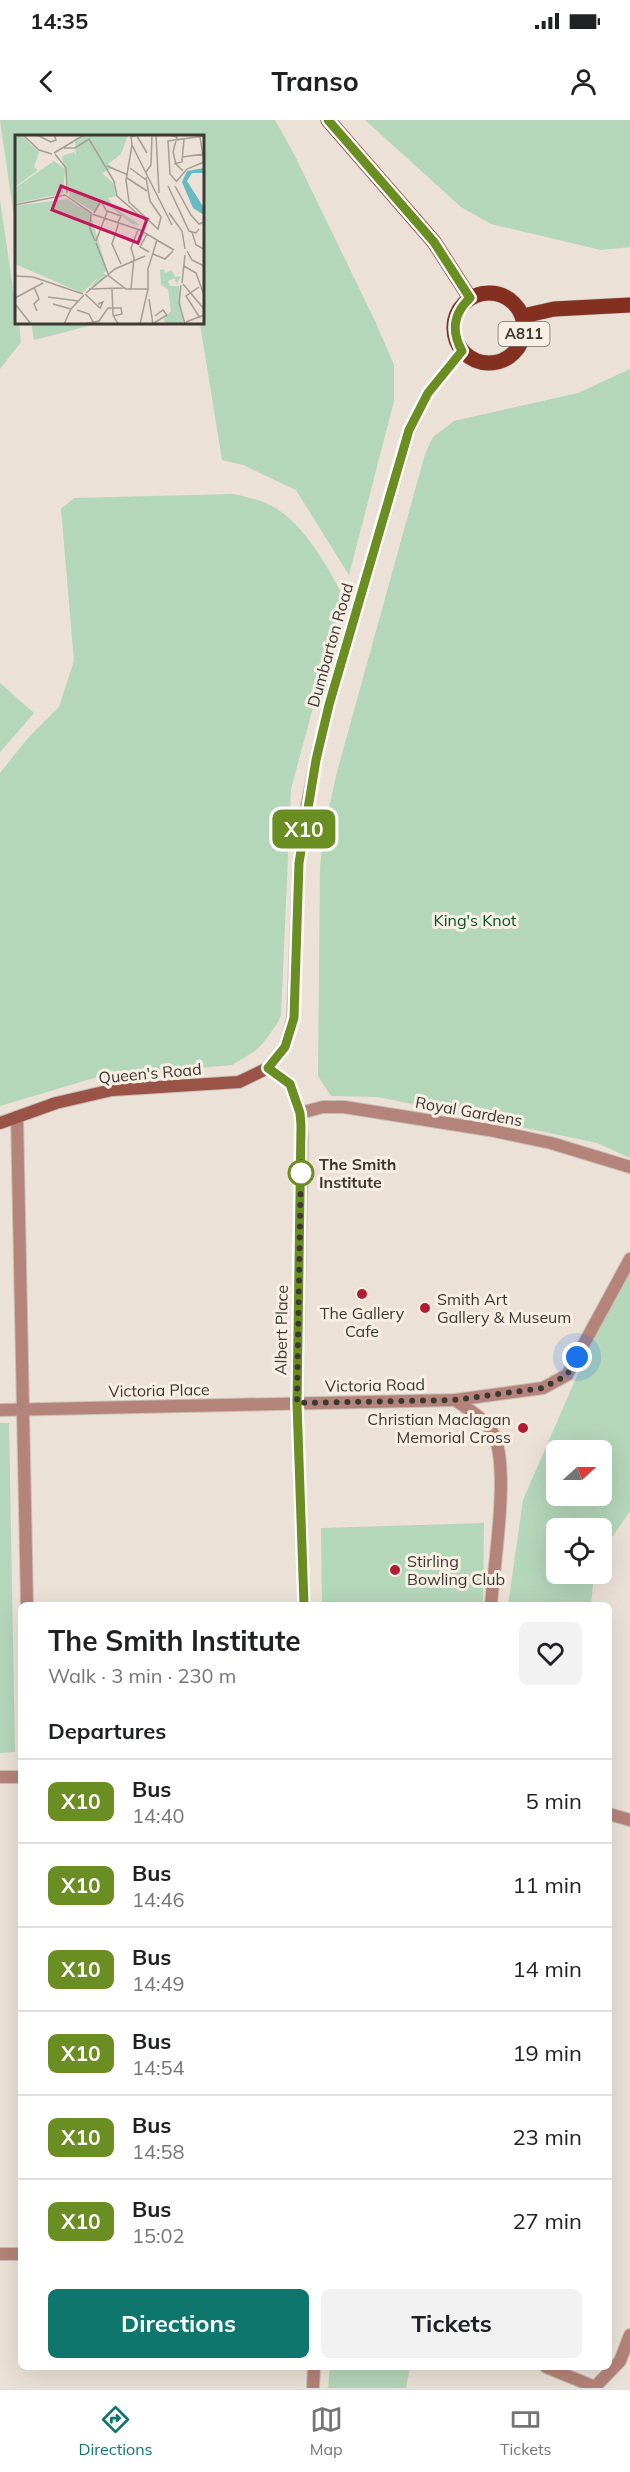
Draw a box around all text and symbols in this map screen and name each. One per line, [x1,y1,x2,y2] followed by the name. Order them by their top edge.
[30,7,88,35] text: 14:35
[271,64,359,98] text: Transo
[30,65,63,98] icon: back
[567,65,600,98] icon: person
[15,135,204,324] inset map
[498,322,550,346] road number: A811
[303,581,357,709] street label: Dumbarton Road
[270,810,338,848] line badge: X10
[284,816,324,842] text: X10
[434,910,517,930] park label: King's Knot
[98,1059,202,1087] street label: Queen's Road
[414,1092,524,1130] street label: Royal Gardens
[319,1154,396,1192] place label: The Smith Institute
[288,1160,314,1186] marker: The Smith Institute
[270,1285,292,1375] street label: Albert Place
[355,1287,369,1301] marker: The Gallery Cafe
[437,1289,571,1327] place label: Smith Art Gallery & Museum
[418,1301,432,1315] marker: Smith Art Gallery & Museum
[320,1303,405,1341] place label: The Gallery Cafe
[562,1342,592,1372] your location
[325,1374,425,1396] street label: Victoria Road
[108,1379,210,1401] street label: Victoria Place
[367,1409,511,1447] place label: Christian Maclagan Memorial Cross
[516,1421,530,1435] marker: Christian Maclagan Memorial Cross
[546,1440,612,1506] north arrow
[546,1440,612,1584] map controls
[546,1518,612,1584] button: locate
[407,1551,505,1589] place label: Stirling Bowling Club
[388,1563,402,1577] marker: Stirling Bowling Club
[519,1622,582,1685] button: heart
[48,1623,301,1658] text: The Smith Institute
[48,1663,236,1688] text: Walk · 3 min · 230 m
[48,1717,166,1745] text: Departures
[132,1775,171,1803] text: Bus
[526,1787,582,1815] text: 5 min
[61,1788,101,1814] text: X10
[132,1803,185,1828] text: 14:40
[132,1859,171,1887] text: Bus
[512,1871,582,1899] text: 11 min
[61,1872,101,1898] text: X10
[132,1887,185,1912] text: 14:46
[132,1943,171,1971] text: Bus
[512,1955,582,1983] text: 14 min
[61,1956,101,1982] text: X10
[132,1971,185,1996] text: 14:49
[132,2027,171,2055] text: Bus
[512,2039,582,2067] text: 19 min
[61,2040,101,2066] text: X10
[132,2055,185,2080] text: 14:54
[132,2111,171,2139] text: Bus
[512,2123,582,2151] text: 23 min
[61,2124,101,2150] text: X10
[132,2139,185,2164] text: 14:58
[132,2195,171,2223] text: Bus
[512,2207,582,2235] text: 27 min
[61,2208,101,2234] text: X10
[132,2223,185,2248] text: 15:02
[48,2289,309,2358] button: Directions
[321,2289,582,2358] button: Tickets
[79,2403,153,2459] tab: Directions
[310,2403,343,2459] tab: Map
[500,2403,551,2459] tab: Tickets

